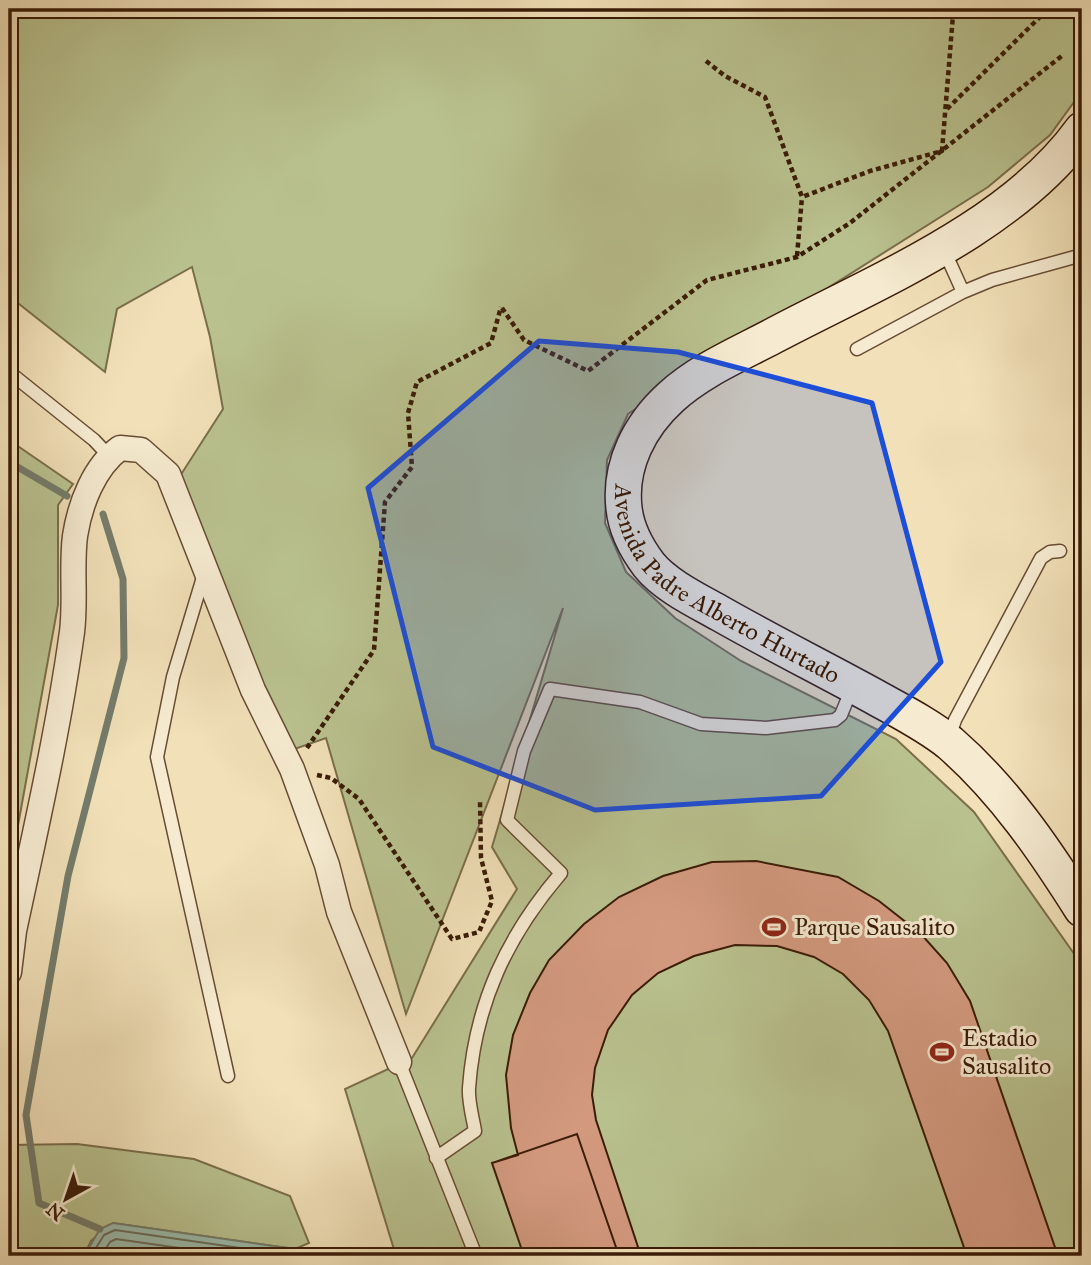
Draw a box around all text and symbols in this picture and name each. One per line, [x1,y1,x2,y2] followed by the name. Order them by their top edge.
[608,483,845,690] street label: Avenida Padre Alberto Hurtado
[794,912,955,942] place label: Parque Sausalito
[760,913,788,941] sports icon: Parque Sausalito
[962,1023,1051,1081] place label: Estadio Sausalito
[928,1038,956,1066] sports icon: Estadio Sausalito
[32,1164,102,1234] north arrow
[42,1198,69,1226] text: N

